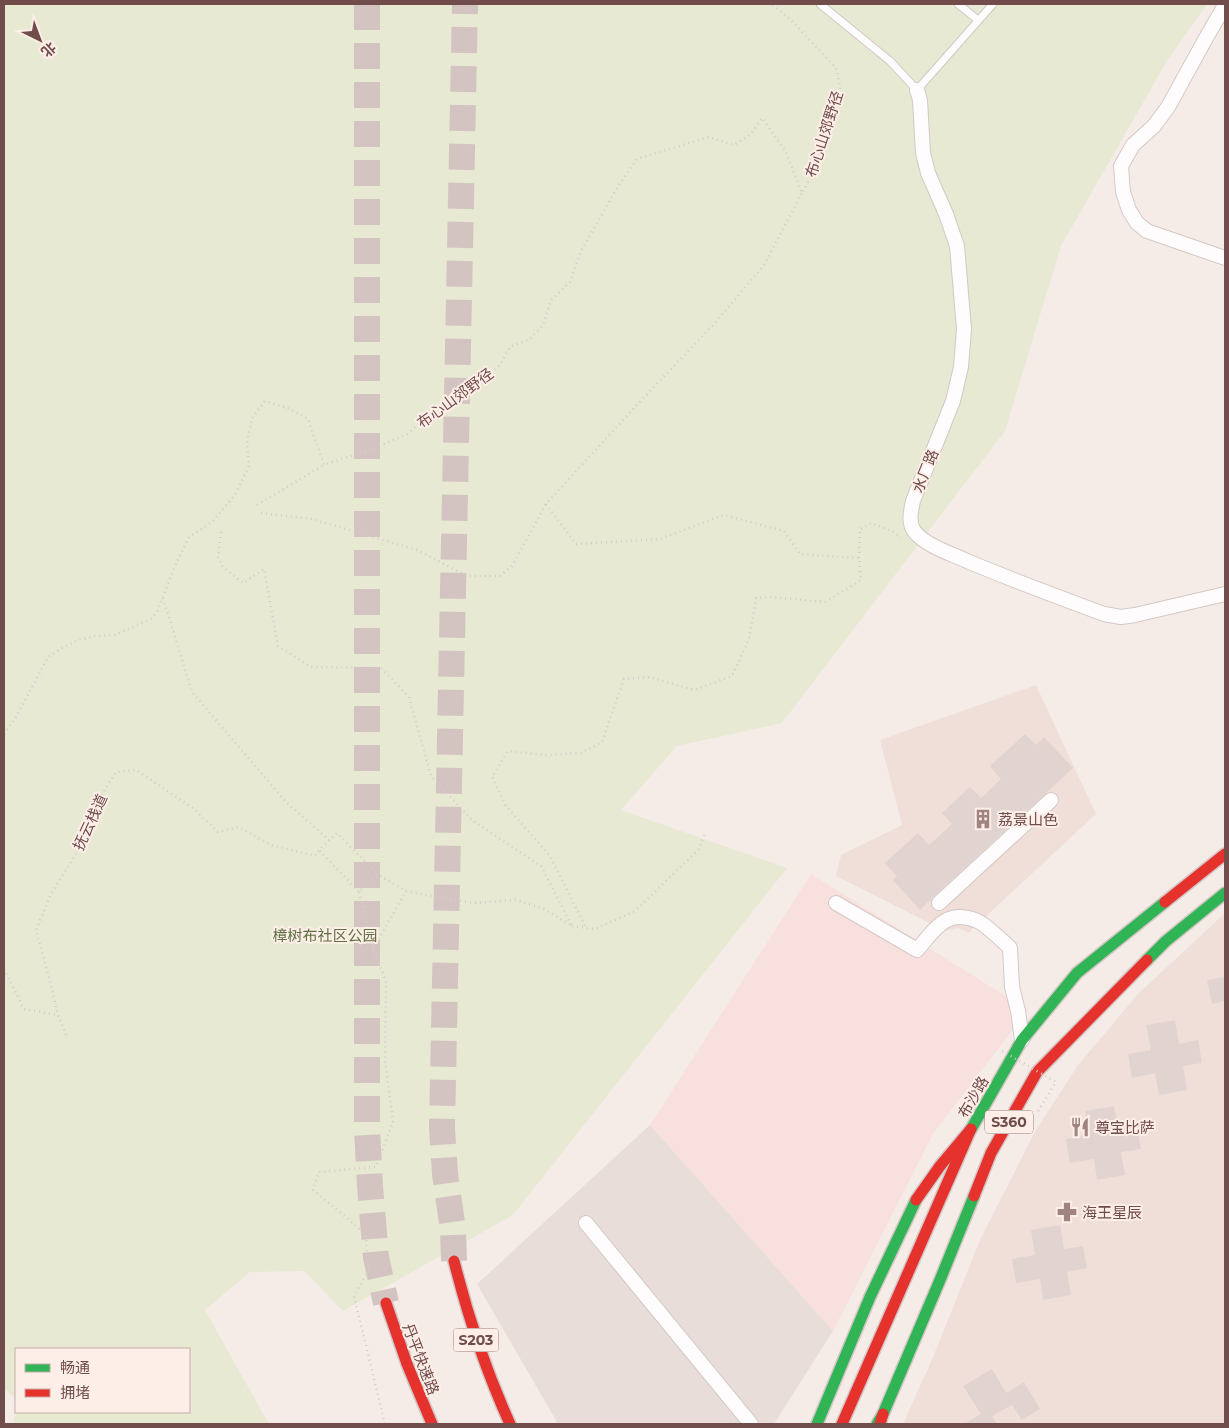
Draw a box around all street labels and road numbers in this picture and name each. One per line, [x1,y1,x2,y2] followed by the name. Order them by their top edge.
[801,88,847,180] street label: 布心山郊野径
[413,364,497,432] street label: 布心山郊野径
[908,447,942,495] street label: 水厂路
[69,791,111,853] street label: 抚云栈道
[954,1073,992,1121] street label: 布沙路
[985,1110,1033,1134] road number: S360
[399,1321,443,1397] street label: 丹平快速路
[454,1328,498,1352] road number: S203

